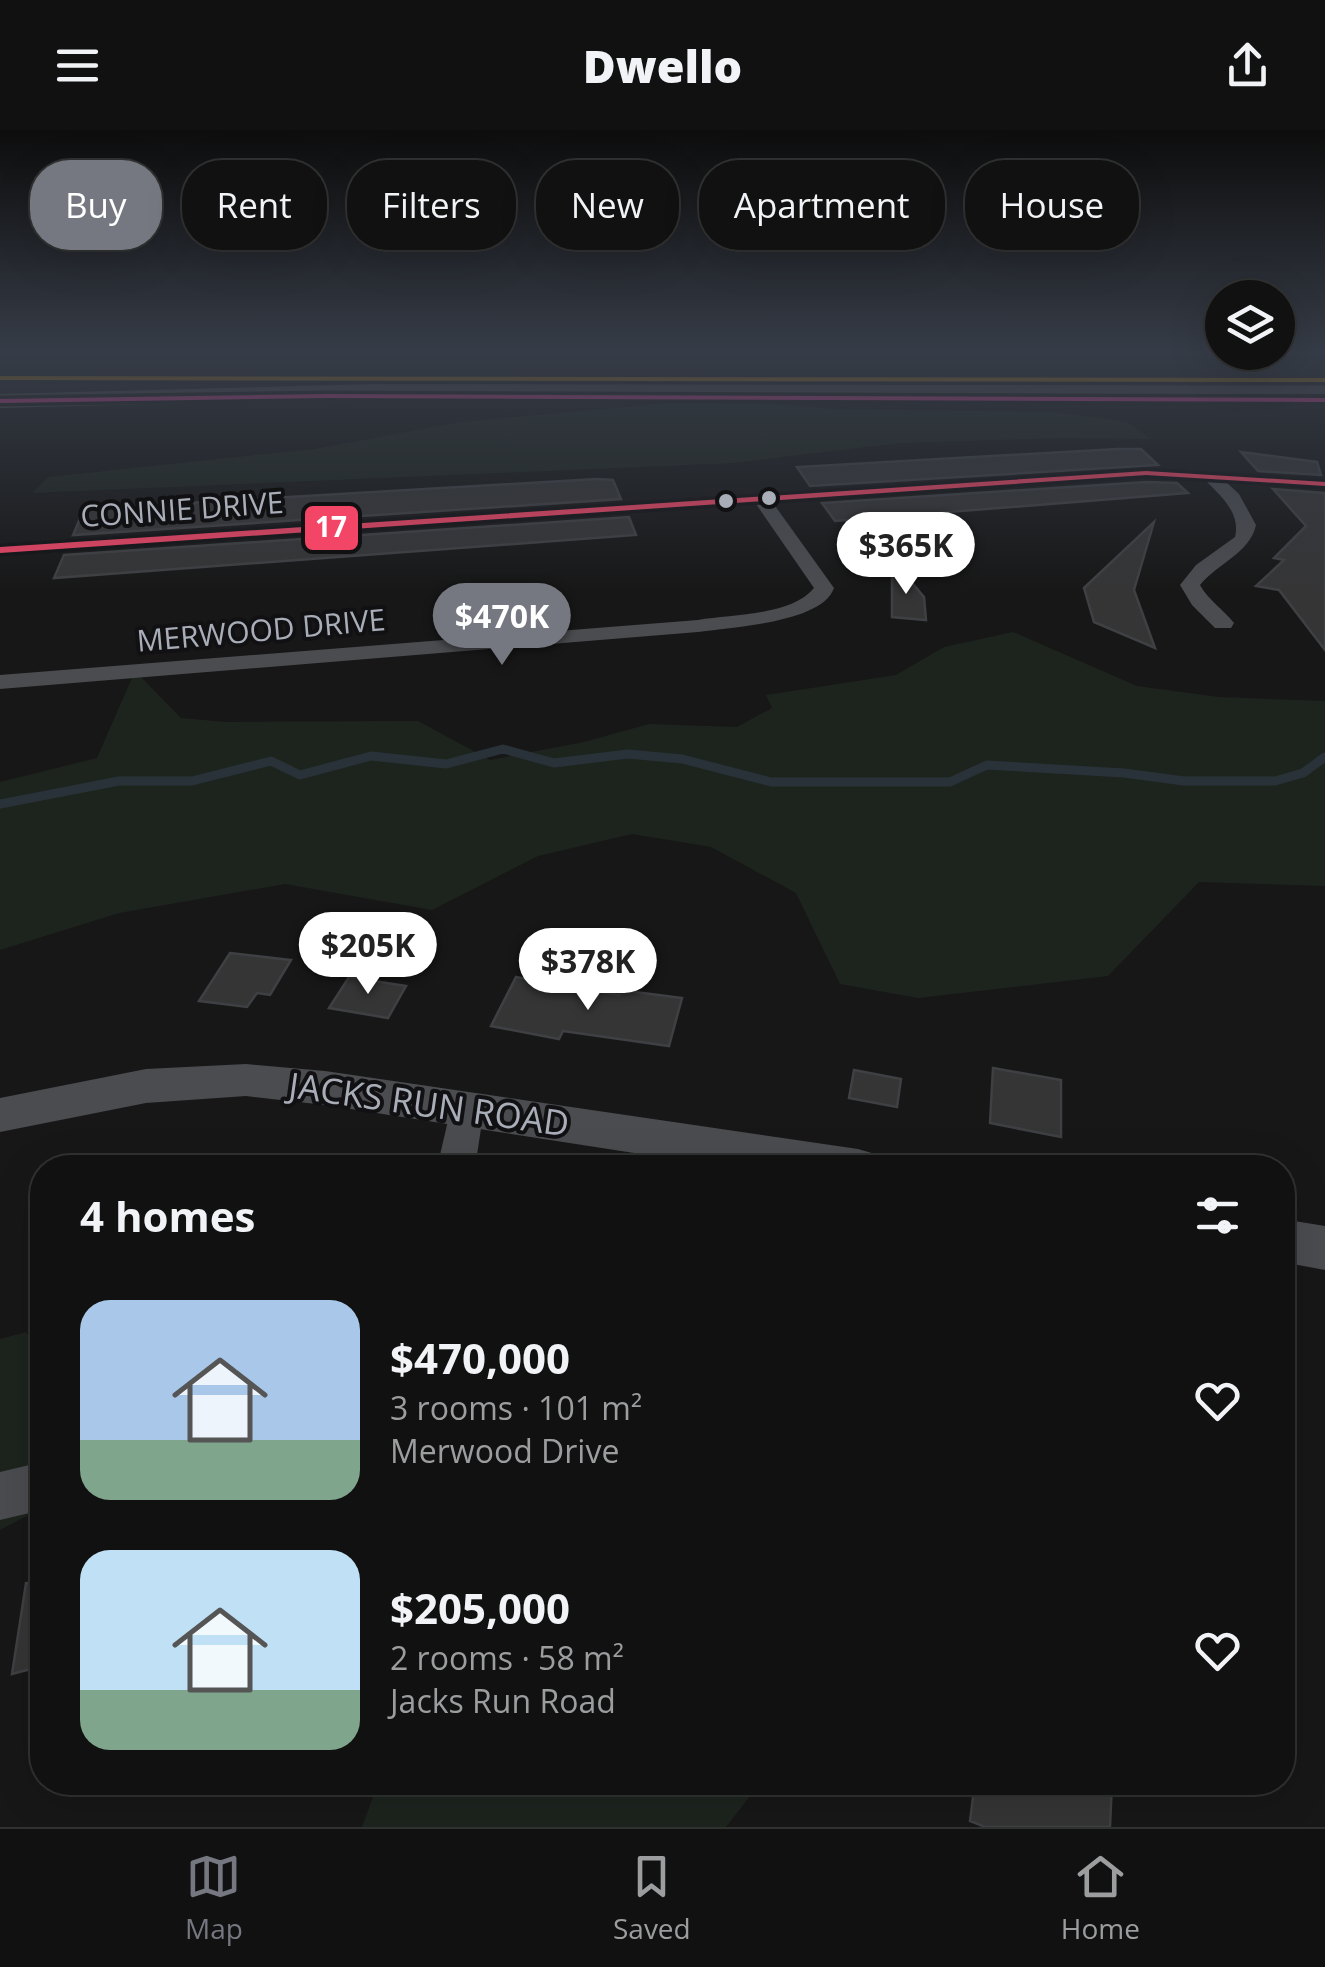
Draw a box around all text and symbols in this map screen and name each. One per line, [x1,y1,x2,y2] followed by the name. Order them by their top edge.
[583,35,742,96] text: Dwello
[50,38,105,93] icon: menu
[1220,38,1275,93] icon: share
[30,160,162,250] chip: Buy
[182,160,327,250] chip: Rent
[347,160,516,250] chip: Filters
[536,160,679,250] chip: New
[699,160,945,250] chip: Apartment
[965,160,1139,250] chip: House
[1205,280,1295,370] map controls
[1205,280,1295,370] button: layers
[79,481,285,536] street label: CONNIE DRIVE
[759,488,779,508] unlabelled marker
[716,491,736,511] unlabelled marker
[303,504,360,552] line badge: 17
[315,507,347,545] text: 17
[836,512,976,597] pin: $365K
[859,523,953,566] text: $365K
[432,583,572,668] pin: $470K
[455,594,549,637] text: $470K
[135,598,387,661] street label: MERWOOD DRIVE
[298,912,438,997] pin: $205K
[321,923,415,966] text: $205K
[518,928,658,1013] pin: $378K
[541,939,635,982] text: $378K
[283,1060,572,1146] street label: JACKS RUN ROAD
[80,1187,255,1244] text: 4 homes
[1190,1188,1245,1243] icon: filters
[390,1329,570,1386] text: $470,000
[160,1340,280,1460] icon: home
[1190,1373,1245,1428] icon: heart
[390,1386,642,1429] text: 3 rooms · 101 m²
[390,1429,619,1472] text: Merwood Drive
[390,1579,570,1636] text: $205,000
[160,1590,280,1710] icon: home
[1190,1623,1245,1678] icon: heart
[390,1636,624,1679] text: 2 rooms · 58 m²
[390,1679,616,1722] text: Jacks Run Road
[185,1849,243,1947] tab: Map
[613,1849,691,1947] tab: Saved
[1061,1849,1140,1947] tab: Home

